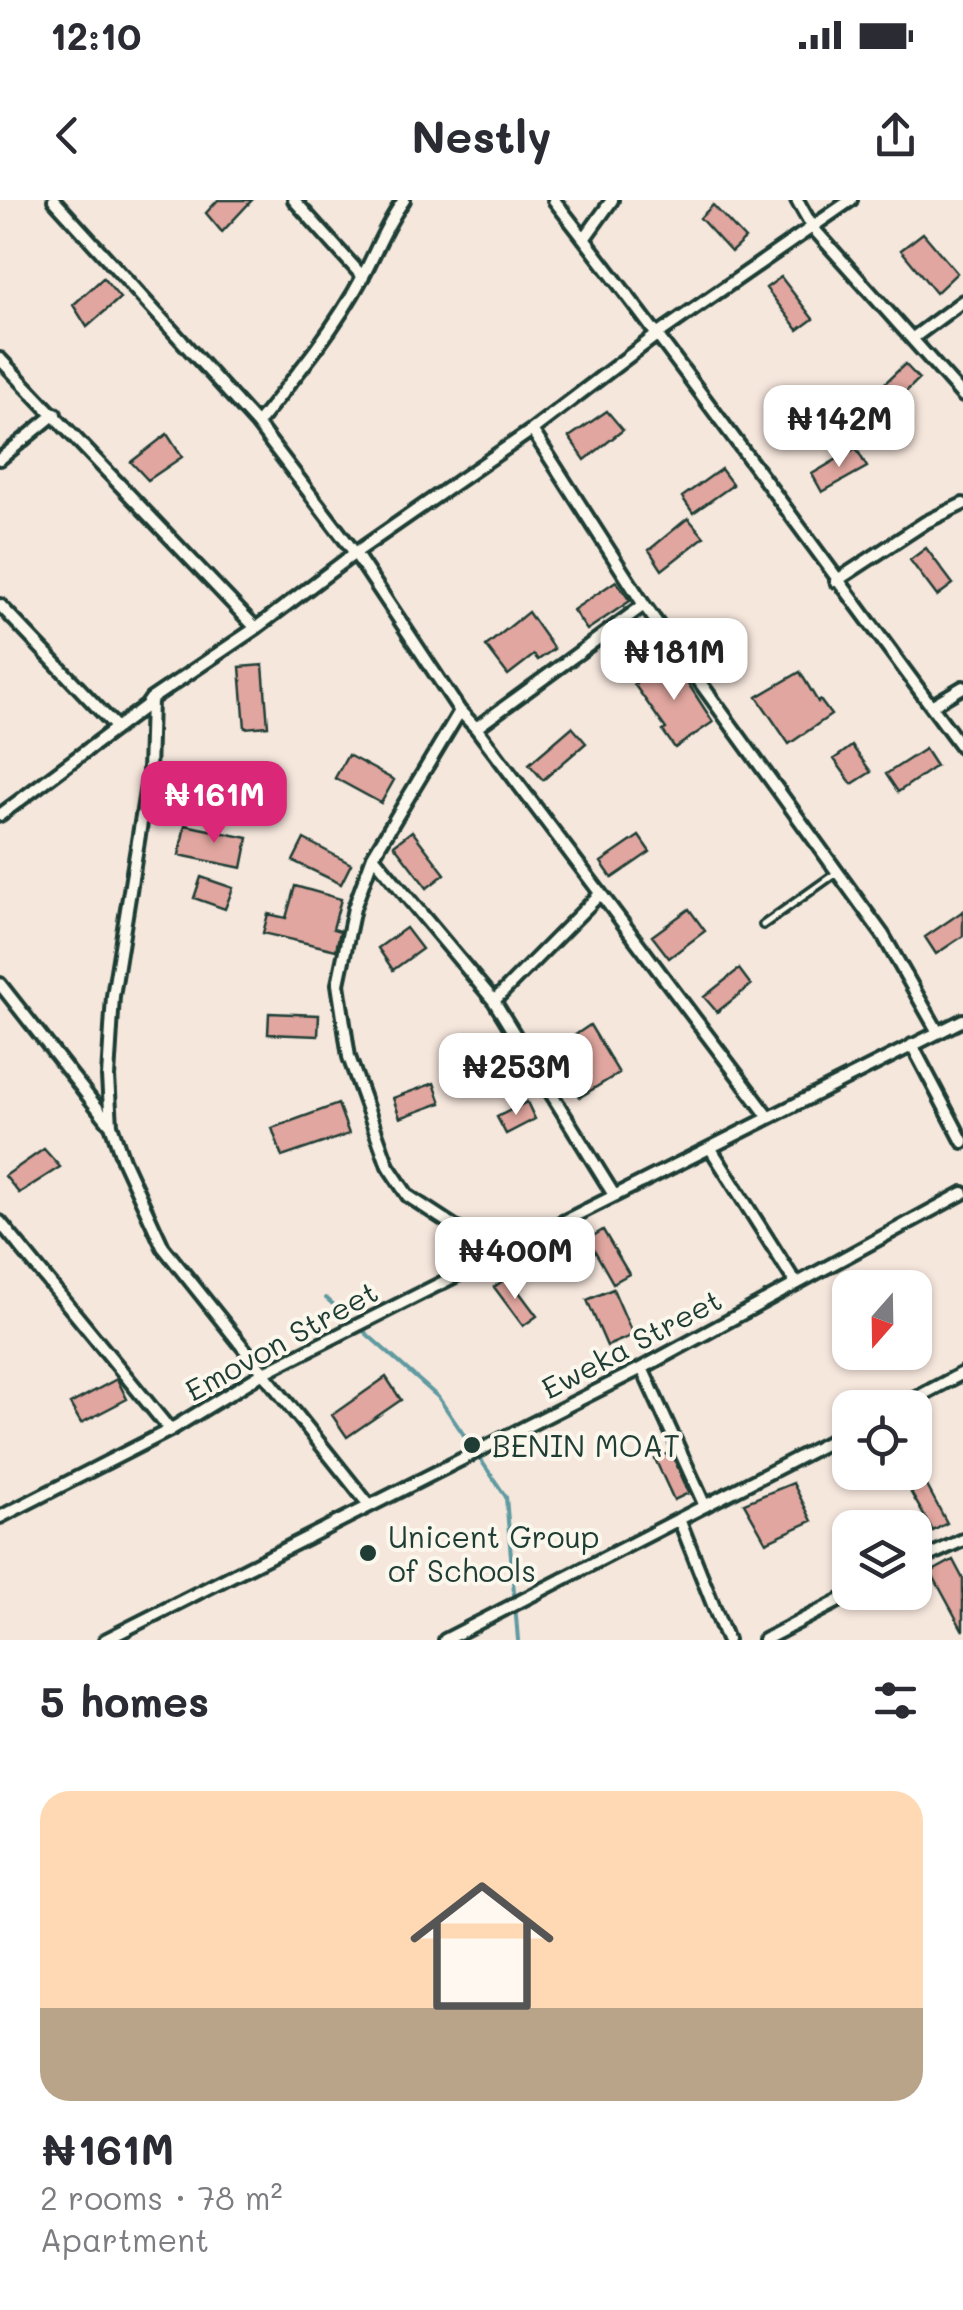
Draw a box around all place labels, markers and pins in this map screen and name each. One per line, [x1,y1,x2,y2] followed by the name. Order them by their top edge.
[769,385,909,470] pin: ₦142M
[604,618,744,703] pin: ₦181M
[144,761,284,846] pin: ₦161M
[446,1033,586,1118] pin: ₦253M
[445,1217,585,1302] pin: ₦400M
[492,1425,680,1465] place label: BENIN MOAT
[461,1434,483,1456] marker: BENIN MOAT
[388,1516,599,1590] place label: Unicent Group of Schools
[357,1542,379,1564] marker: Unicent Group of Schools

